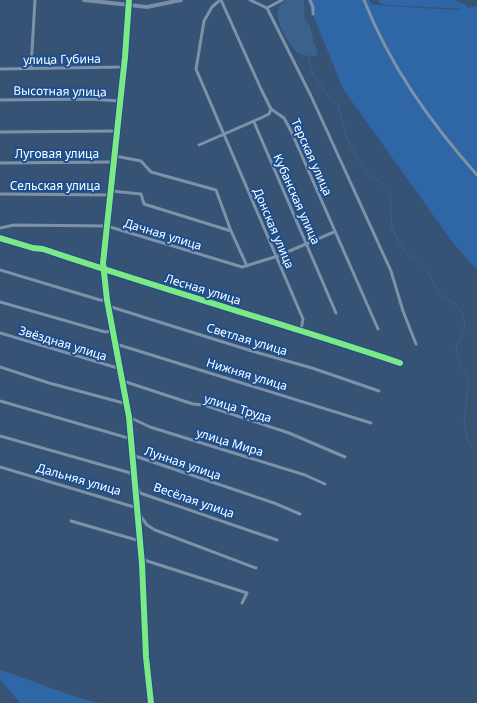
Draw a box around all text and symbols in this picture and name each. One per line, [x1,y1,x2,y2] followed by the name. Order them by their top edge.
[23,50,101,68] street label: улица Губина
[13,82,107,100] street label: Высотная улица
[287,116,337,198] street label: Терская улица
[15,145,99,162] street label: Луговая улица
[269,151,325,247] street label: Кубанская улица
[10,177,100,194] street label: Сельская улица
[249,185,299,271] street label: Донская улица
[122,214,204,254] street label: Дачная улица
[163,269,243,309] street label: Лесная улица
[204,319,290,359] street label: Светлая улица
[17,321,109,365] street label: Звёздная улица
[204,354,290,394] street label: Нижняя улица
[202,390,274,426] street label: улица Труда
[194,424,266,460] street label: улица Мира
[142,442,224,484] street label: Лунная улица
[35,459,123,499] street label: Дальняя улица
[151,478,237,522] street label: Весёлая улица

